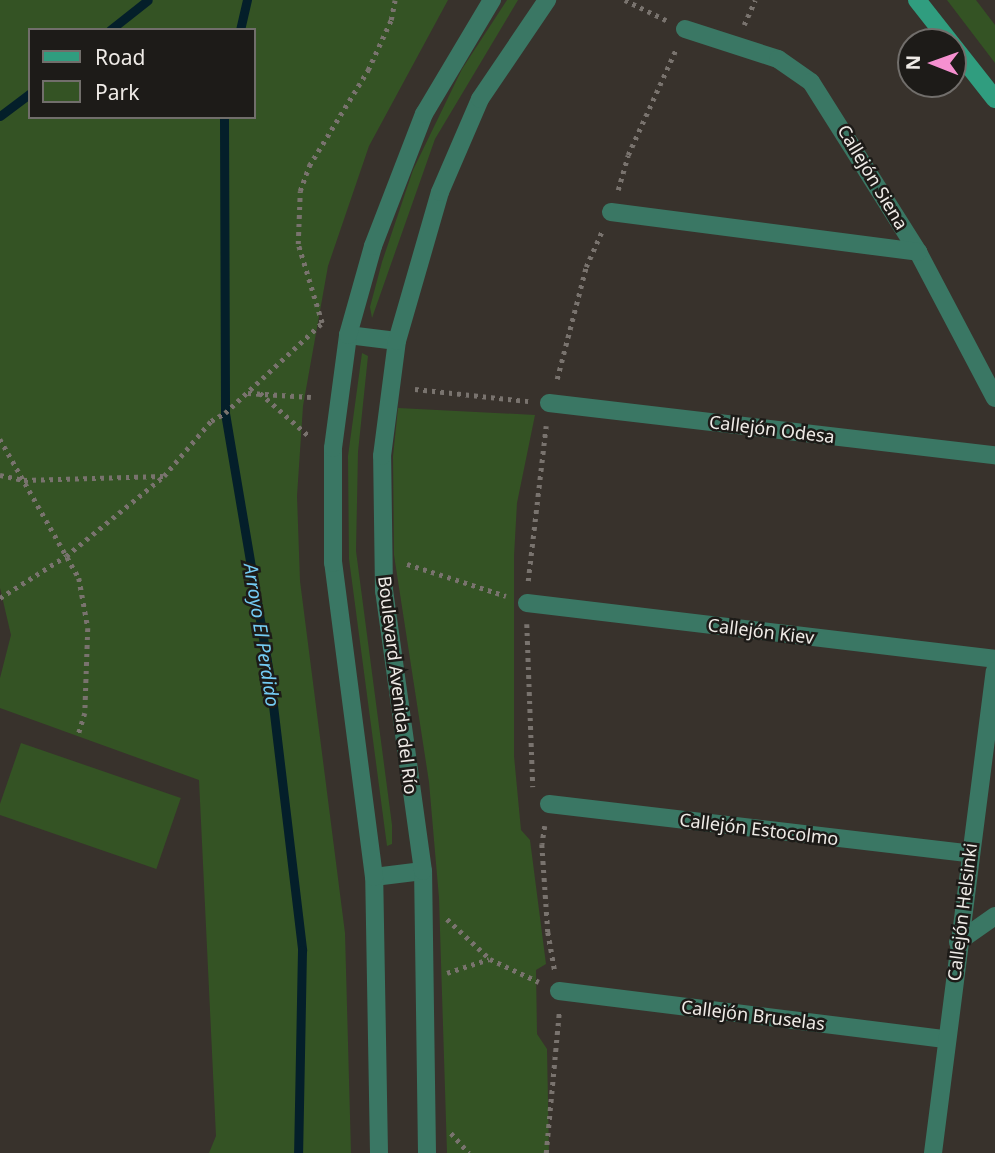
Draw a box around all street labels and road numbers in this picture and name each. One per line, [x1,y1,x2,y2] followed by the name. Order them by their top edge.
[833,121,913,233] street label: Callejón Siena
[708,411,836,447] street label: Callejón Odesa
[374,575,422,795] street label: Boulevard Avenida del Río
[707,614,815,648] street label: Callejón Kiev
[678,809,840,849] street label: Callejón Estocolmo
[943,842,981,982] street label: Callejón Helsinki
[680,995,826,1035] street label: Callejón Bruselas

